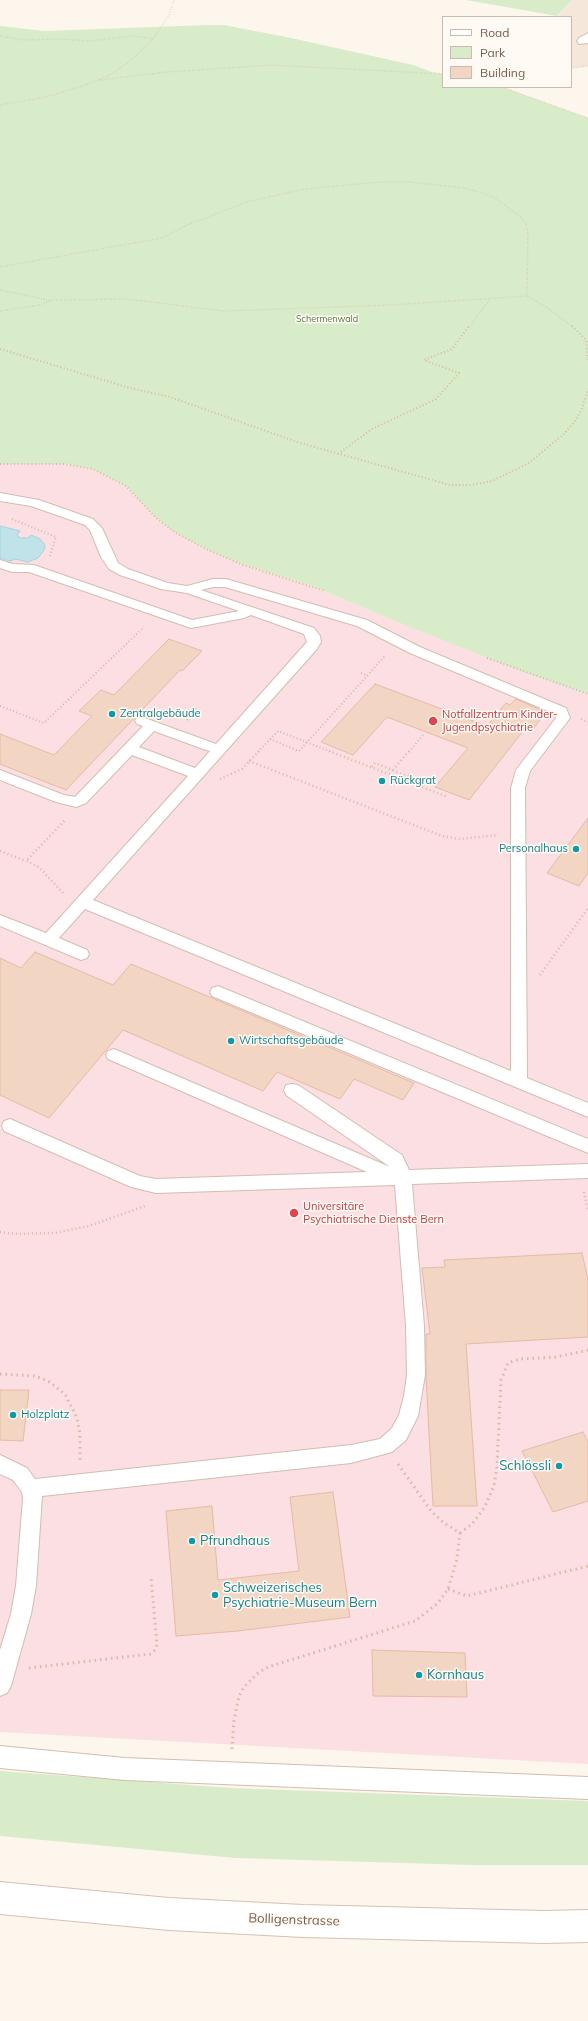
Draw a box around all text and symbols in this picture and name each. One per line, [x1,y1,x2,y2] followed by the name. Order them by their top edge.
[442,16,572,88] legend
[480,25,509,40] text: Road
[480,45,505,60] text: Park
[480,65,525,80] text: Building
[296,314,358,324] park label: Schermenwald
[120,707,201,721] place label: Zentralgebäude
[442,708,558,734] place label: Notfallzentrum Kinder- Jugendpsychiatrie
[107,709,117,719] marker: Zentralgebäude
[427,715,439,727] marker: Notfallzentrum Kinder- Jugendpsychiatrie
[390,774,436,788] place label: Rückgrat
[377,776,387,786] marker: Rückgrat
[499,842,568,856] place label: Personalhaus
[571,844,581,854] marker: Personalhaus
[239,1034,343,1048] place label: Wirtschaftsgebäude
[226,1036,236,1046] marker: Wirtschaftsgebäude
[303,1200,444,1226] place label: Universitäre Psychiatrische Dienste Bern
[288,1207,300,1219] marker: Universitäre Psychiatrische Dienste Bern
[21,1408,69,1422] place label: Holzplatz
[8,1410,18,1420] marker: Holzplatz
[499,1458,551,1474] place label: Schlössli
[554,1461,564,1471] marker: Schlössli
[200,1533,270,1549] place label: Pfrundhaus
[187,1536,197,1546] marker: Pfrundhaus
[223,1580,377,1611] place label: Schweizerisches Psychiatrie-Museum Bern
[210,1590,220,1600] marker: Schweizerisches Psychiatrie-Museum Bern
[427,1667,484,1683] place label: Kornhaus
[414,1670,424,1680] marker: Kornhaus
[248,1911,340,1929] street label: Bolligenstrasse

